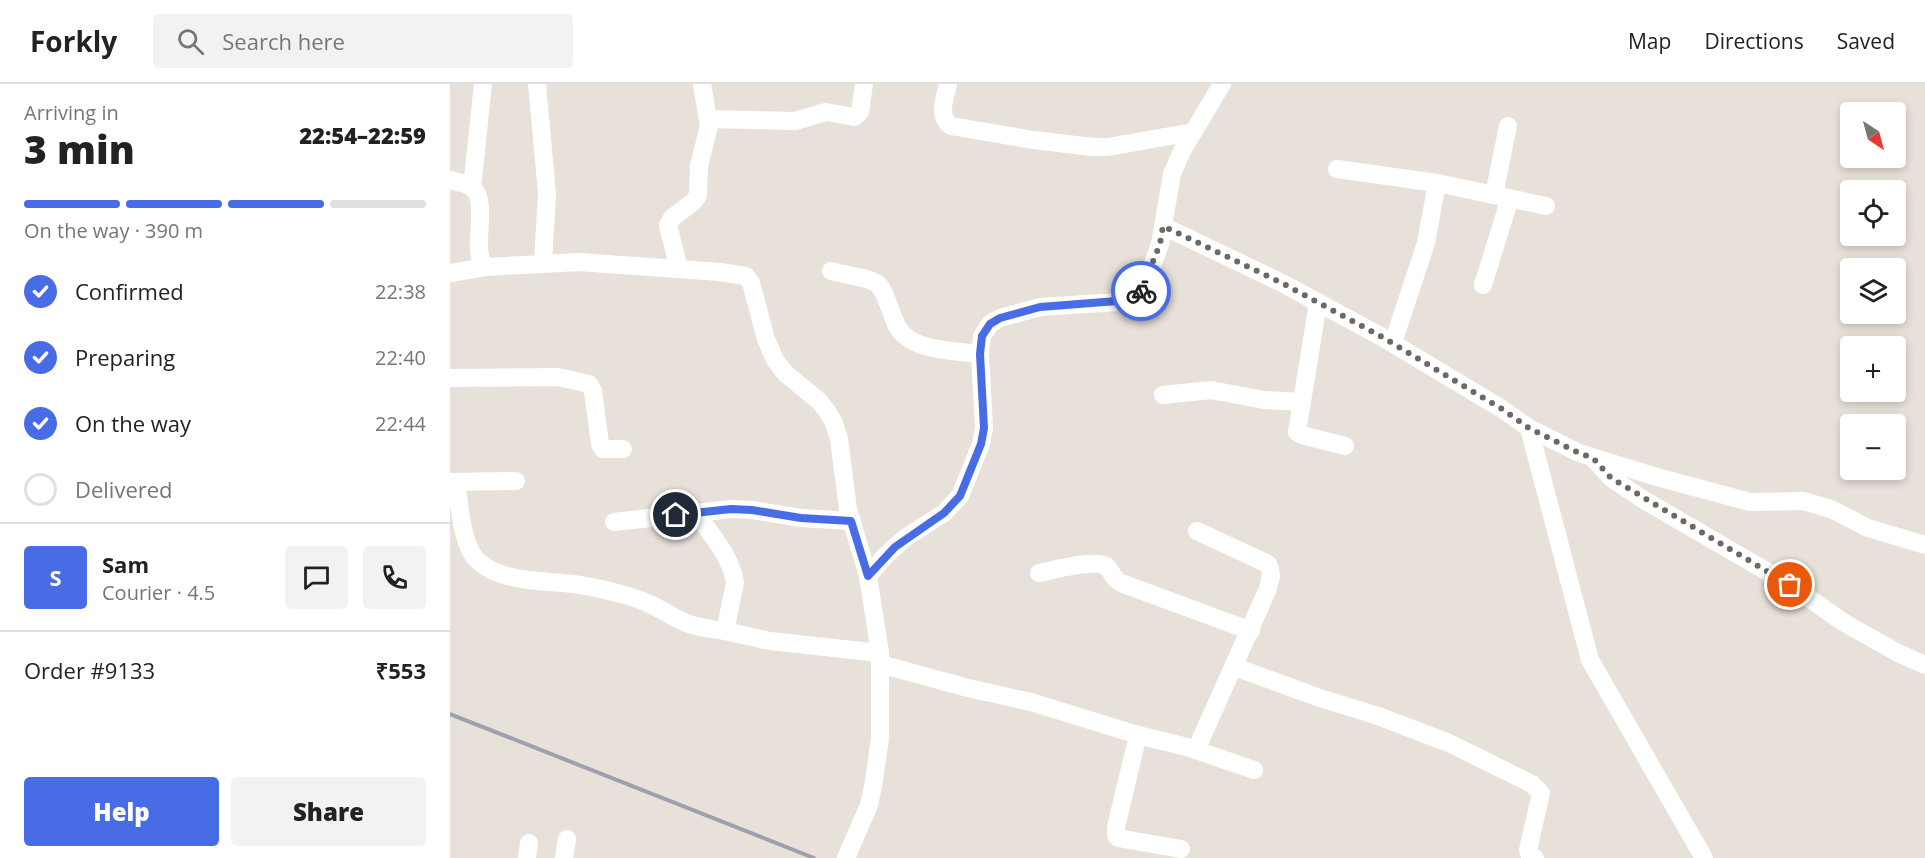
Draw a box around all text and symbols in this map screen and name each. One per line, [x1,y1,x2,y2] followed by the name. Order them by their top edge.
[153,14,573,68] search box
[30,22,117,60] text: Forkly
[174,25,207,58] icon: search
[222,26,345,56] text: Search here
[1628,27,1671,55] text: Map
[1704,27,1804,55] text: Directions
[1837,27,1895,55] text: Saved
[24,99,119,126] text: Arriving in
[1840,102,1906,168] north arrow
[1840,102,1906,480] map controls
[299,120,426,150] text: 22:54–22:59
[24,122,135,175] text: 3 min
[1840,180,1906,246] button: locate
[24,217,203,244] text: On the way · 390 m
[1840,258,1906,324] button: layers
[1111,261,1171,321] courier
[24,275,57,308] icon: check
[1125,275,1158,308] icon: bike
[75,276,184,306] text: Confirmed
[375,278,426,305] text: 22:38
[1840,336,1906,402] button: +
[24,341,57,374] icon: check
[75,342,175,372] text: Preparing
[375,344,426,371] text: 22:40
[24,407,57,440] icon: check
[75,408,191,438] text: On the way
[375,410,426,437] text: 22:44
[1840,414,1906,480] button: −
[75,474,173,504] text: Delivered
[650,489,701,540] pin
[659,498,692,531] icon: home
[285,546,348,609] button: chat
[363,546,426,609] button: phone
[102,549,149,579] text: Sam
[1764,559,1815,610] pin
[49,562,62,592] text: S
[1773,568,1806,601] icon: bag
[102,579,215,606] text: Courier · 4.5
[24,655,155,685] text: Order #9133
[376,655,426,685] text: ₹553
[24,777,219,846] button: Help
[231,777,426,846] button: Share

